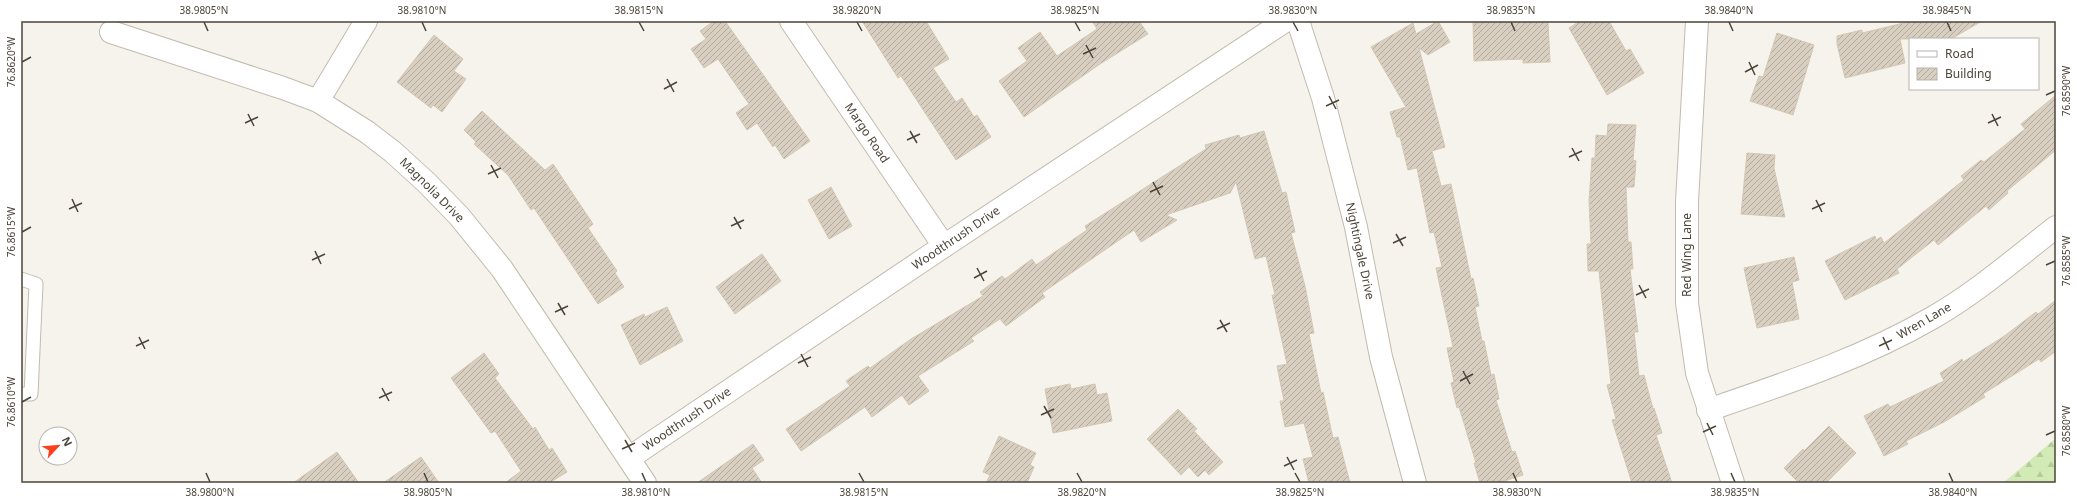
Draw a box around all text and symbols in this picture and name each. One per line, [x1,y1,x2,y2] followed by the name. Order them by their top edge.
[180,3,228,17] text: 38.9805°N
[398,3,446,17] text: 38.9810°N
[615,3,663,17] text: 38.9815°N
[833,3,881,17] text: 38.9820°N
[1051,3,1099,17] text: 38.9825°N
[1269,3,1317,17] text: 38.9830°N
[1487,3,1535,17] text: 38.9835°N
[1705,3,1753,17] text: 38.9840°N
[1923,3,1971,17] text: 38.9845°N
[4,36,18,87] text: 76.8620°W
[1909,38,2039,90] legend
[1945,45,1974,62] text: Road
[1945,65,1992,82] text: Building
[2059,65,2073,116] text: 76.8590°W
[841,99,894,166] street label: Margo Road
[396,153,469,226] street label: Magnolia Drive
[1342,201,1379,301] street label: Nightingale Drive
[908,202,1003,273] street label: Woodthrush Drive
[4,206,18,257] text: 76.8615°W
[1678,213,1695,297] street label: Red Wing Lane
[2059,235,2073,286] text: 76.8585°W
[1893,298,1954,343] street label: Wren Lane
[4,376,18,427] text: 76.8610°W
[639,383,734,454] street label: Woodthrush Drive
[2059,405,2073,456] text: 76.8580°W
[38,426,78,466] north arrow
[59,434,76,449] text: N
[186,485,234,499] text: 38.9800°N
[404,485,452,499] text: 38.9805°N
[622,485,670,499] text: 38.9810°N
[840,485,888,499] text: 38.9815°N
[1058,485,1106,499] text: 38.9820°N
[1276,485,1324,499] text: 38.9825°N
[1493,485,1541,499] text: 38.9830°N
[1711,485,1759,499] text: 38.9835°N
[1929,485,1977,499] text: 38.9840°N

